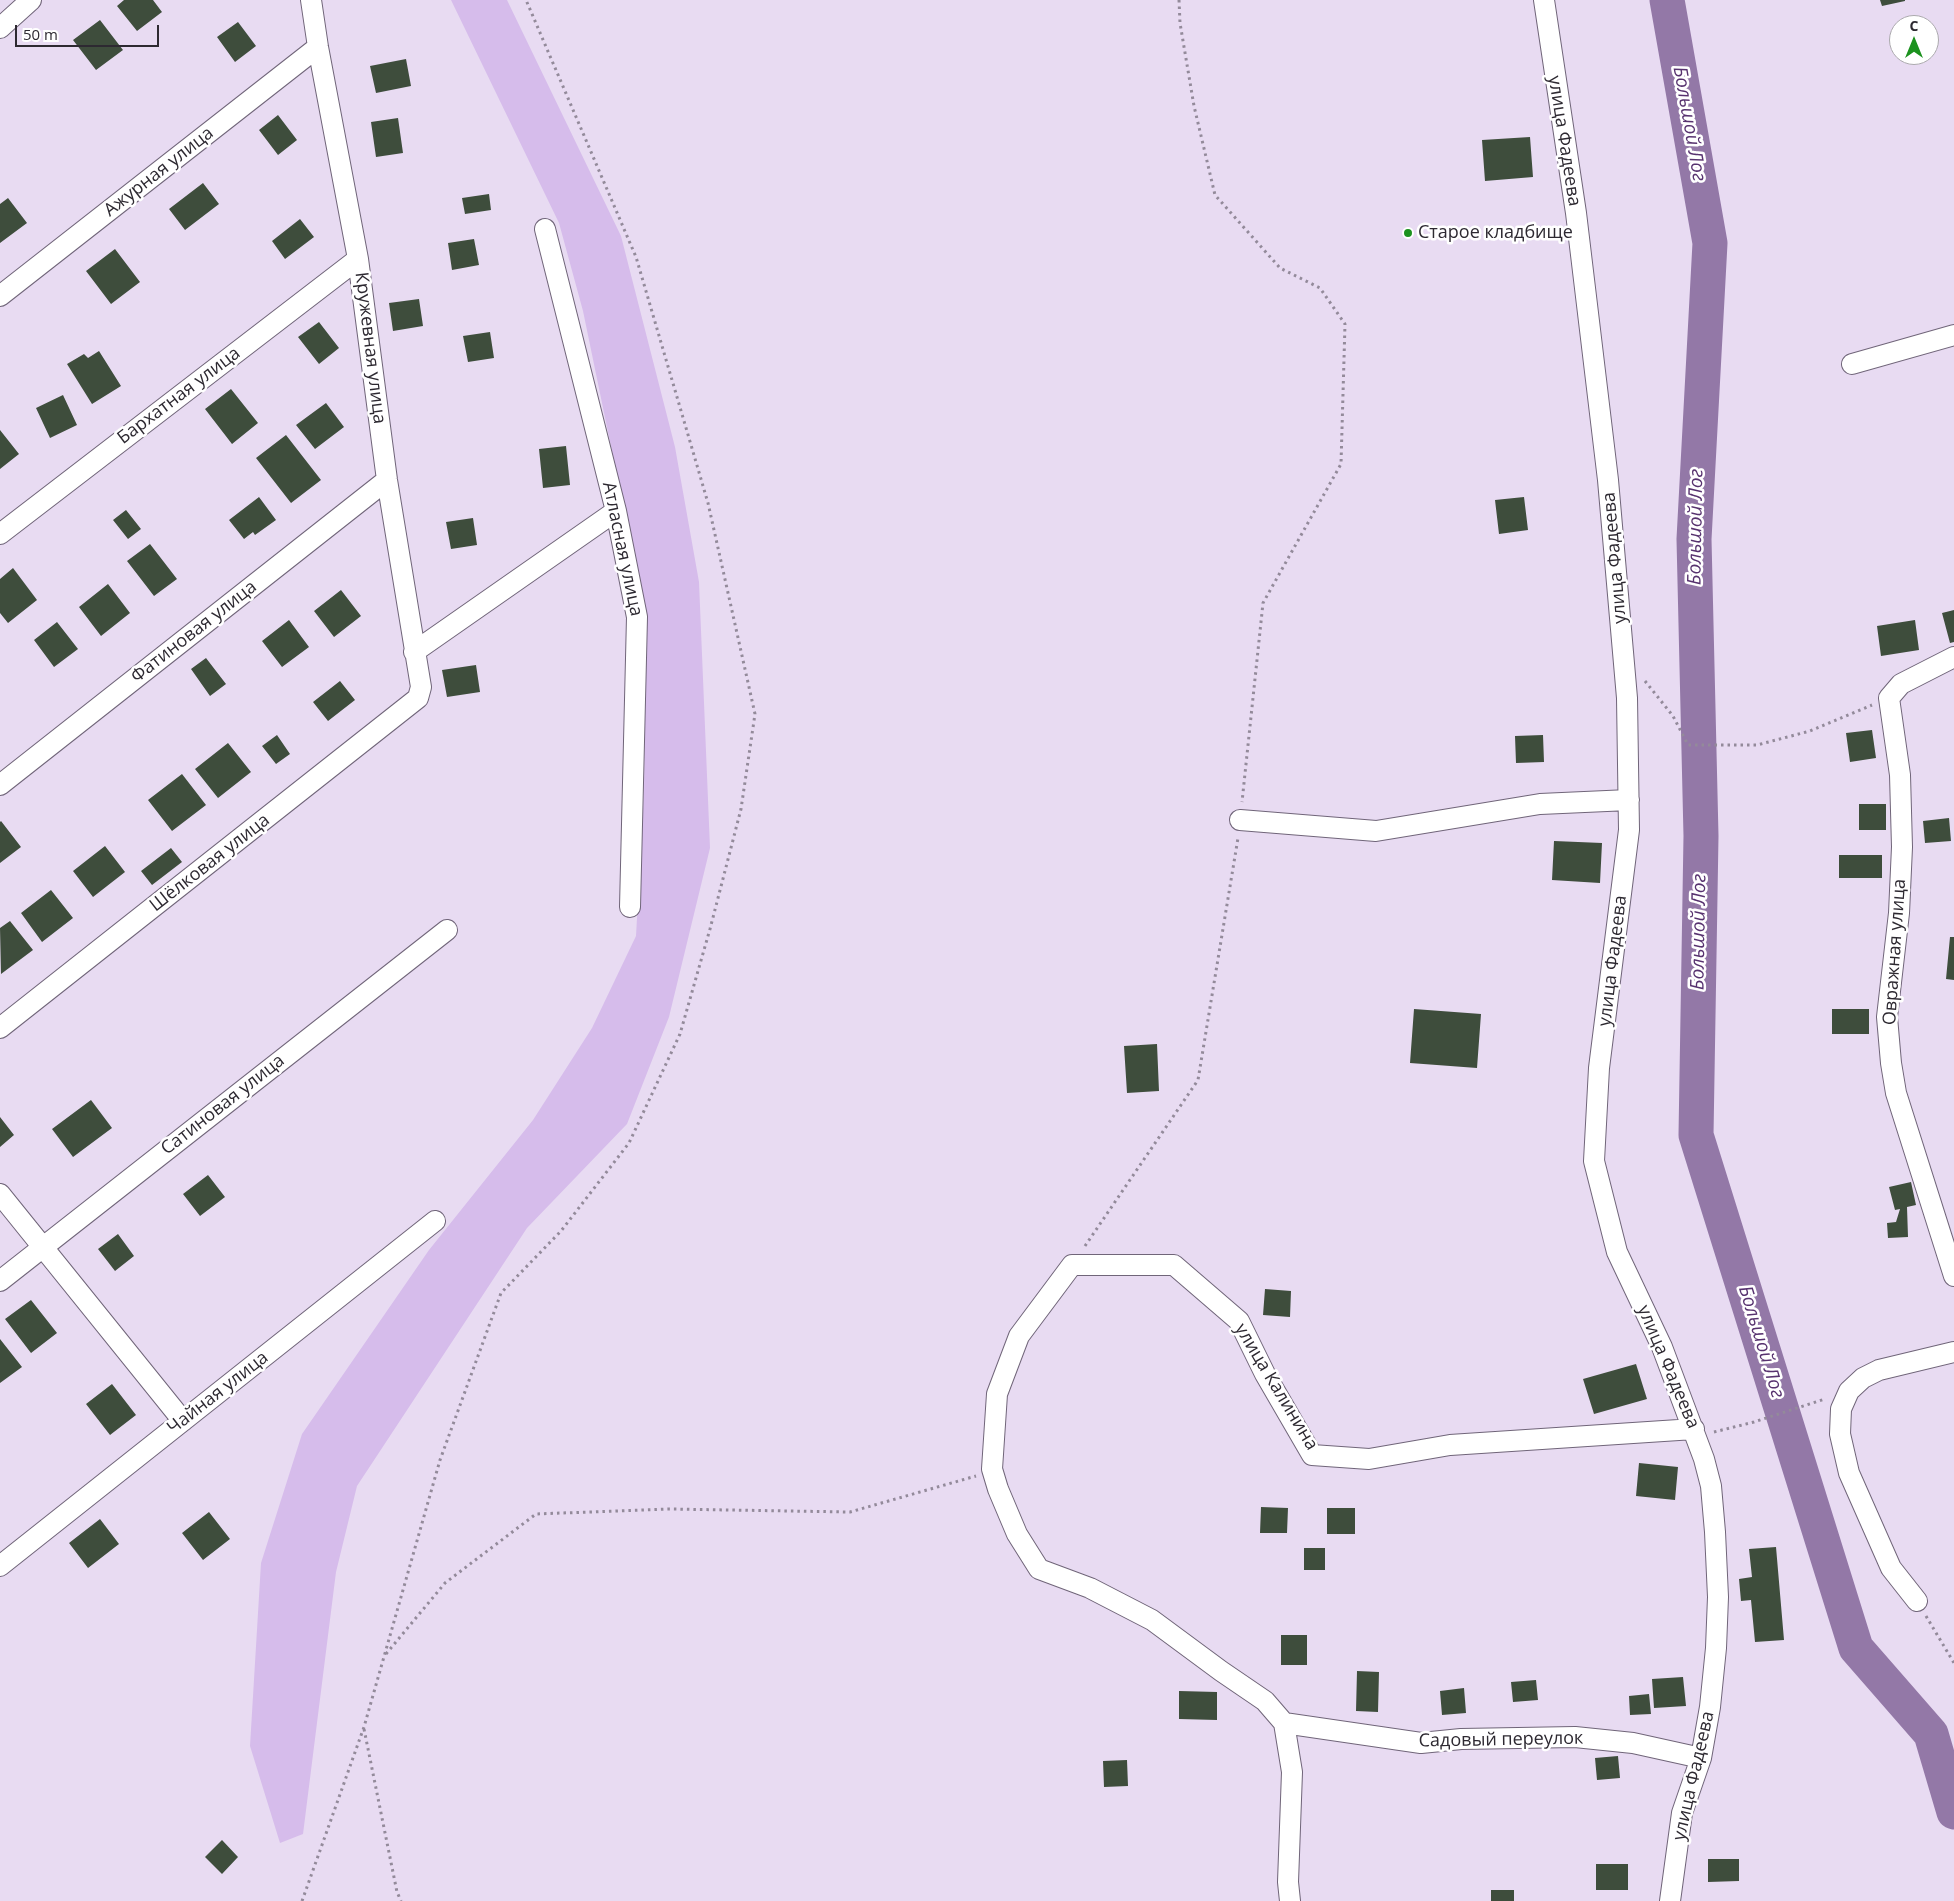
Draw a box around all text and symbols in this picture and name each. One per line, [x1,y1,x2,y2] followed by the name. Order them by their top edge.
[18,15,161,47] scale bar
[1889,15,1939,65] north arrow
[1910,16,1918,35] text: С
[23,24,58,44] text: 50 m
[1668,65,1710,183] water label: Большой Лог
[1543,74,1585,208] street label: улица Фадеева
[100,123,218,221] street label: Ажурная улица
[1418,222,1573,244] place label: Старое кладбище
[1402,227,1414,239] marker: Старое кладбище
[350,271,390,425] street label: Кружевная улица
[113,343,245,449] street label: Бархатная улица
[1684,469,1708,585] water label: Большой Лог
[597,480,647,618] street label: Атласная улица
[1598,491,1632,625] street label: улица Фадеева
[127,576,261,688] street label: Фатиновая улица
[146,810,274,916] street label: Шёлковая улица
[1687,874,1711,990] water label: Большой Лог
[1879,878,1911,1026] street label: Овражная улица
[1594,894,1632,1028] street label: улица Фадеева
[157,1050,289,1160] street label: Сатиновая улица
[1733,1283,1789,1401] water label: Большой Лог
[1632,1302,1704,1432] street label: улица Фадеева
[1230,1320,1322,1454] street label: улица Калинина
[163,1347,273,1439] street label: Чайная улица
[1669,1709,1719,1843] street label: улица Фадеева
[1419,1728,1583,1752] street label: Садовый переулок

